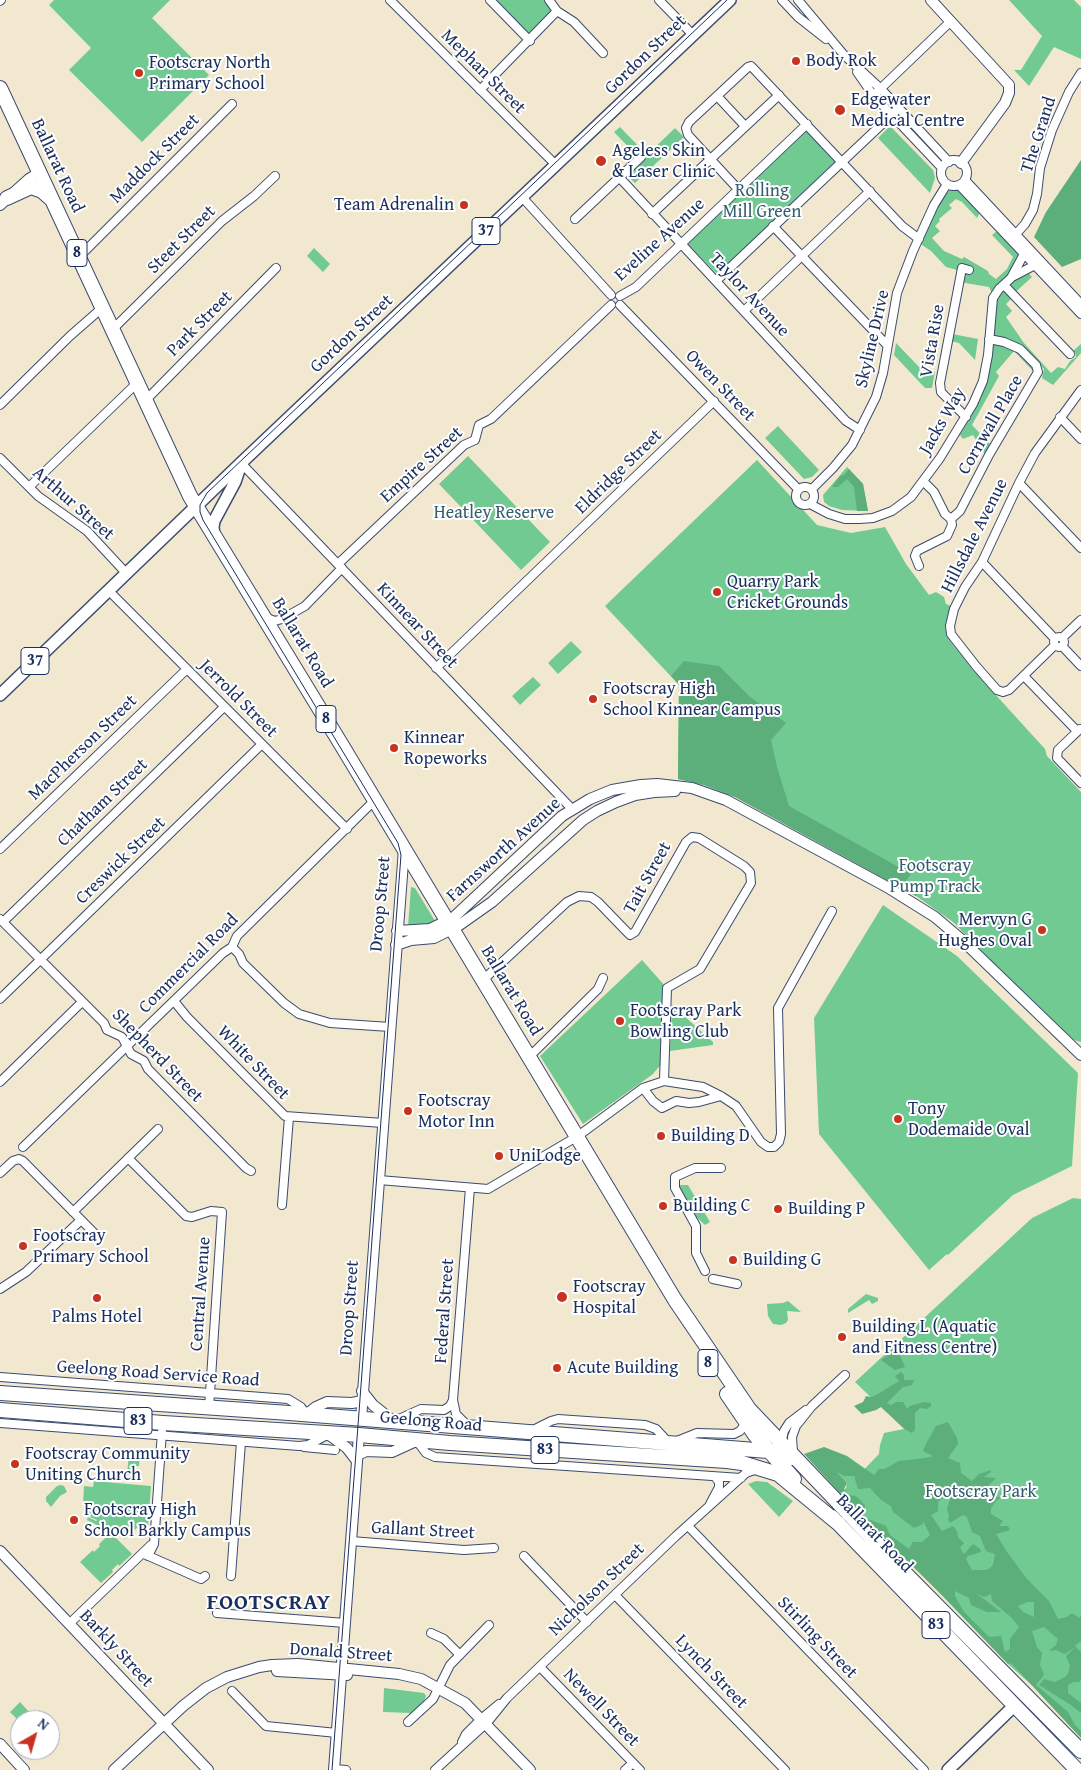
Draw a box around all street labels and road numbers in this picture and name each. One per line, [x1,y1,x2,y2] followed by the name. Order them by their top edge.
[601,11,691,99] street label: Gordon Street
[436,25,530,119] street label: Mephan Street
[1017,94,1061,176] street label: The Grand
[106,110,204,208] street label: Maddock Street
[26,116,88,216] street label: Ballarat Road
[610,194,710,286] street label: Eveline Avenue
[143,201,221,279] street label: Steet Street
[472,218,500,245] road number: 37
[67,240,87,266] road number: 8
[704,248,794,342] street label: Taylor Avenue
[163,287,237,361] street label: Park Street
[851,288,895,390] street label: Skyline Drive
[306,290,398,378] street label: Gordon Street
[916,303,950,379] street label: Vista Rise
[680,346,760,426] street label: Owen Street
[954,371,1028,479] street label: Cornwall Place
[915,383,971,459] street label: Jacks Way
[376,422,468,508] street label: Empire Street
[571,425,667,519] street label: Eldridge Street
[28,463,118,545] street label: Arthur Street
[937,475,1013,597] street label: Hillsdale Avenue
[372,578,462,674] street label: Kinnear Street
[267,594,337,692] street label: Ballarat Road
[21,648,49,674] road number: 37
[194,655,282,743] street label: Jerrold Street
[24,691,142,805] street label: MacPherson Street
[316,706,336,732] road number: 8
[53,754,153,852] street label: Chatham Street
[442,793,566,907] street label: Farnsworth Avenue
[72,813,170,909] street label: Creswick Street
[619,838,677,918] street label: Tait Street
[366,855,396,953] street label: Droop Street
[135,910,243,1018] street label: Commercial Road
[476,942,546,1040] street label: Ballarat Road
[107,1005,207,1107] street label: Shepherd Street
[212,1021,294,1105] street label: White Street
[186,1236,216,1352] street label: Central Avenue
[431,1258,459,1364] street label: Federal Street
[336,1260,364,1356] street label: Droop Street
[698,1350,718,1376] road number: 8
[56,1356,260,1392] street label: Geelong Road Service Road
[379,1407,483,1437] street label: Geelong Road
[124,1408,152,1434] road number: 83
[531,1436,559,1464] road number: 83
[831,1490,917,1578] street label: Ballarat Road
[371,1518,475,1544] street label: Gallant Street
[545,1539,649,1641] street label: Nicholson Street
[772,1592,862,1684] street label: Stirling Street
[74,1606,158,1692] street label: Barkly Street
[922,1612,950,1638] road number: 83
[670,1630,752,1714] street label: Lynch Street
[289,1639,393,1667] street label: Donald Street
[558,1664,644,1752] street label: Newell Street

